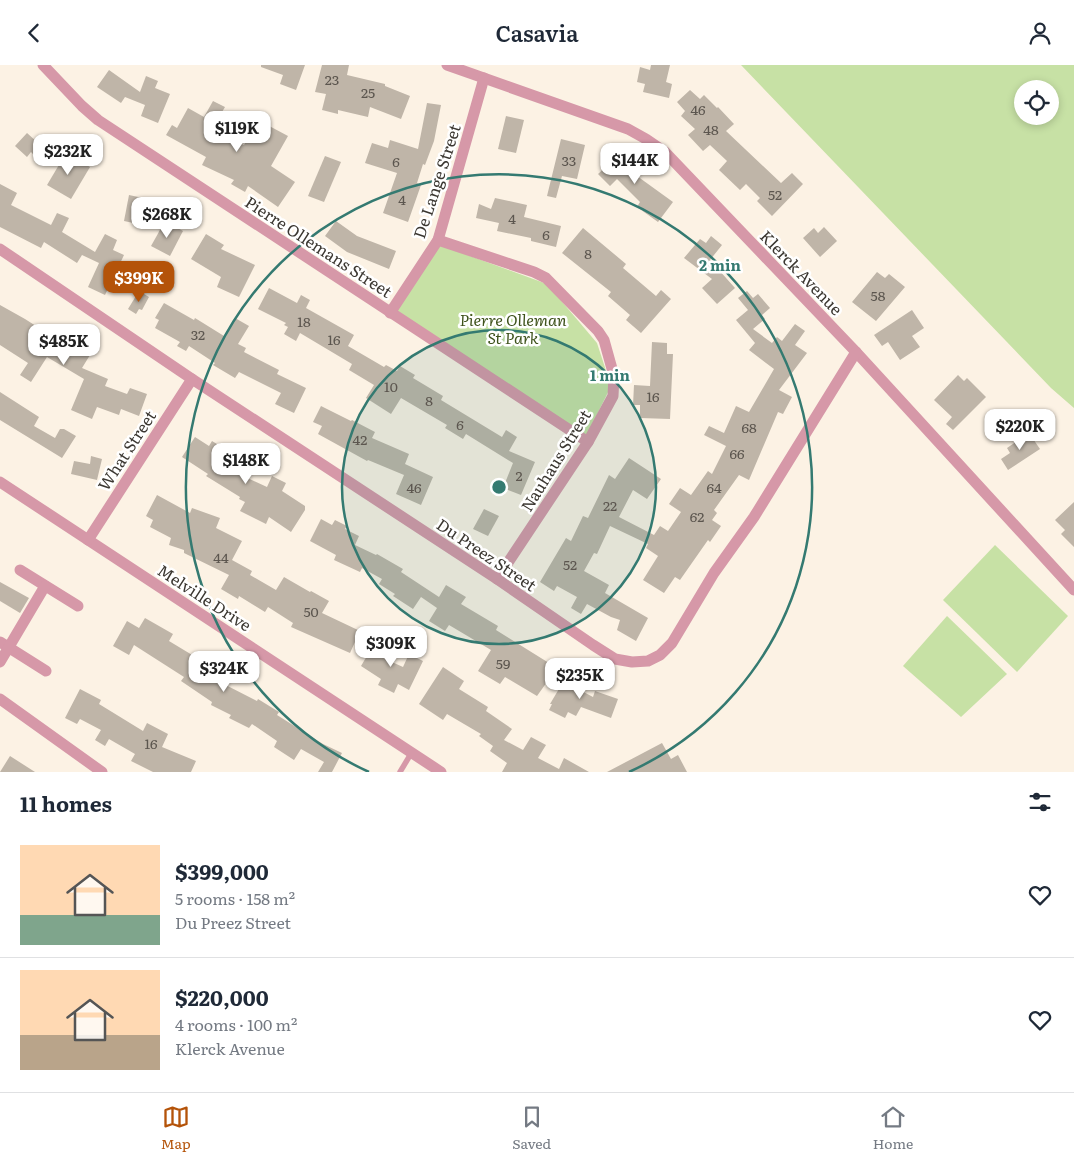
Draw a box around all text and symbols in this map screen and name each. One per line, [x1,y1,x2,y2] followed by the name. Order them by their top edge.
[495,16,579,49] text: Casavia
[20,19,48,47] icon: back
[1026,19,1054,47] icon: person
[325,69,339,89] house number: 23
[1014,80,1059,125] map controls
[1014,80,1059,125] button: locate
[361,82,375,102] house number: 25
[690,99,706,119] house number: 46
[202,111,272,153] pin: $119K
[215,115,259,139] text: $119K
[703,119,719,139] house number: 48
[406,120,466,241] street label: De Lange Street
[33,133,103,176] pin: $232K
[44,138,92,162] text: $232K
[600,143,670,185] pin: $144K
[611,147,659,171] text: $144K
[562,150,576,170] house number: 33
[392,151,400,171] house number: 6
[768,184,782,204] house number: 52
[241,189,398,303] street label: Pierre Ollemans Street
[398,189,406,209] house number: 4
[132,197,202,239] pin: $268K
[142,201,192,225] text: $268K
[508,208,516,228] house number: 4
[542,224,550,244] house number: 6
[755,224,849,320] street label: Klerck Avenue
[584,243,592,263] house number: 8
[699,253,742,276] text: 2 min
[104,261,174,303] pin: $399K
[114,265,164,289] text: $399K
[871,285,886,305] house number: 58
[459,307,567,349] park label: Pierre Olleman St Park
[297,311,311,331] house number: 18
[29,323,99,366] pin: $485K
[191,324,205,344] house number: 32
[39,328,89,352] text: $485K
[327,329,341,349] house number: 16
[590,363,631,386] text: 1 min
[384,376,398,396] house number: 10
[646,386,660,406] house number: 16
[425,390,433,410] house number: 8
[514,404,596,516] street label: Nauhaus Street
[91,405,161,495] street label: What Street
[985,409,1055,451] pin: $220K
[995,413,1045,437] text: $220K
[456,414,464,434] house number: 6
[741,417,757,437] house number: 68
[353,429,367,449] house number: 42
[211,443,281,485] pin: $148K
[729,443,745,463] house number: 66
[222,447,270,471] text: $148K
[515,465,523,485] house number: 2
[406,477,422,497] house number: 46
[706,477,722,497] house number: 64
[490,478,508,496] centre of rings
[603,495,617,515] house number: 22
[690,506,704,526] house number: 62
[432,512,542,597] street label: Du Preez Street
[213,547,229,567] house number: 44
[563,554,577,574] house number: 52
[153,558,257,636] street label: Melville Drive
[303,601,319,621] house number: 50
[356,625,426,668] pin: $309K
[366,630,416,654] text: $309K
[189,651,259,693] pin: $324K
[496,653,510,673] house number: 59
[200,655,248,679] text: $324K
[545,657,615,700] pin: $235K
[556,662,604,686] text: $235K
[144,733,158,753] house number: 16
[20,787,112,818] text: 11 homes
[1026,788,1054,816] icon: filters
[175,855,269,886] text: $399,000
[60,865,120,925] icon: home
[1026,881,1054,909] icon: heart
[175,886,295,910] text: 5 rooms · 158 m²
[175,910,291,934] text: Du Preez Street
[175,981,269,1012] text: $220,000
[60,990,120,1050] icon: home
[1026,1006,1054,1034] icon: heart
[175,1012,297,1036] text: 4 rooms · 100 m²
[175,1036,285,1060] text: Klerck Avenue
[161,1103,191,1153] tab: Map
[512,1103,551,1153] tab: Saved
[873,1103,913,1153] tab: Home

